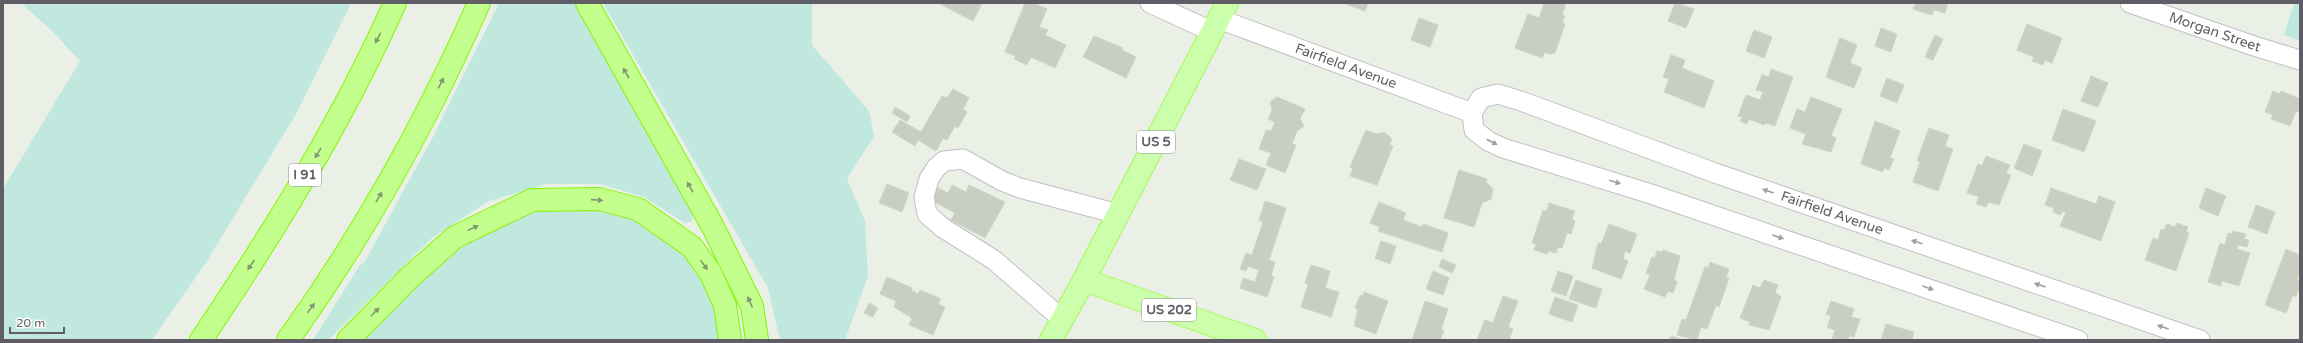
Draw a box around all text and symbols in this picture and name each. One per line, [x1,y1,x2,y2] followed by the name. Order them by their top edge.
[2167,8,2264,56] street label: Morgan Street
[375,32,381,44] one-way arrow
[1293,40,1399,92] street label: Fairfield Avenue
[623,67,630,79] one-way arrow
[437,78,444,89] one-way arrow
[1137,131,1175,153] road number: US 5
[1486,139,1498,145] one-way arrow
[314,147,321,159] one-way arrow
[289,164,321,186] road number: I 91
[1609,179,1621,185] one-way arrow
[687,181,694,192] one-way arrow
[1761,188,1773,194] one-way arrow
[1779,188,1885,238] street label: Fairfield Avenue
[375,192,382,203] one-way arrow
[591,196,603,203] one-way arrow
[468,225,479,231] one-way arrow
[1773,234,1785,240] one-way arrow
[1911,239,1923,245] one-way arrow
[247,260,255,270] one-way arrow
[700,260,708,270] one-way arrow
[2034,281,2046,287] one-way arrow
[1922,286,1934,292] one-way arrow
[747,296,753,307] one-way arrow
[1142,299,1196,321] road number: US 202
[307,303,315,314] one-way arrow
[370,307,380,317] one-way arrow
[10,309,64,335] scale bar
[16,316,45,330] text: 20 m
[2156,324,2168,330] one-way arrow

